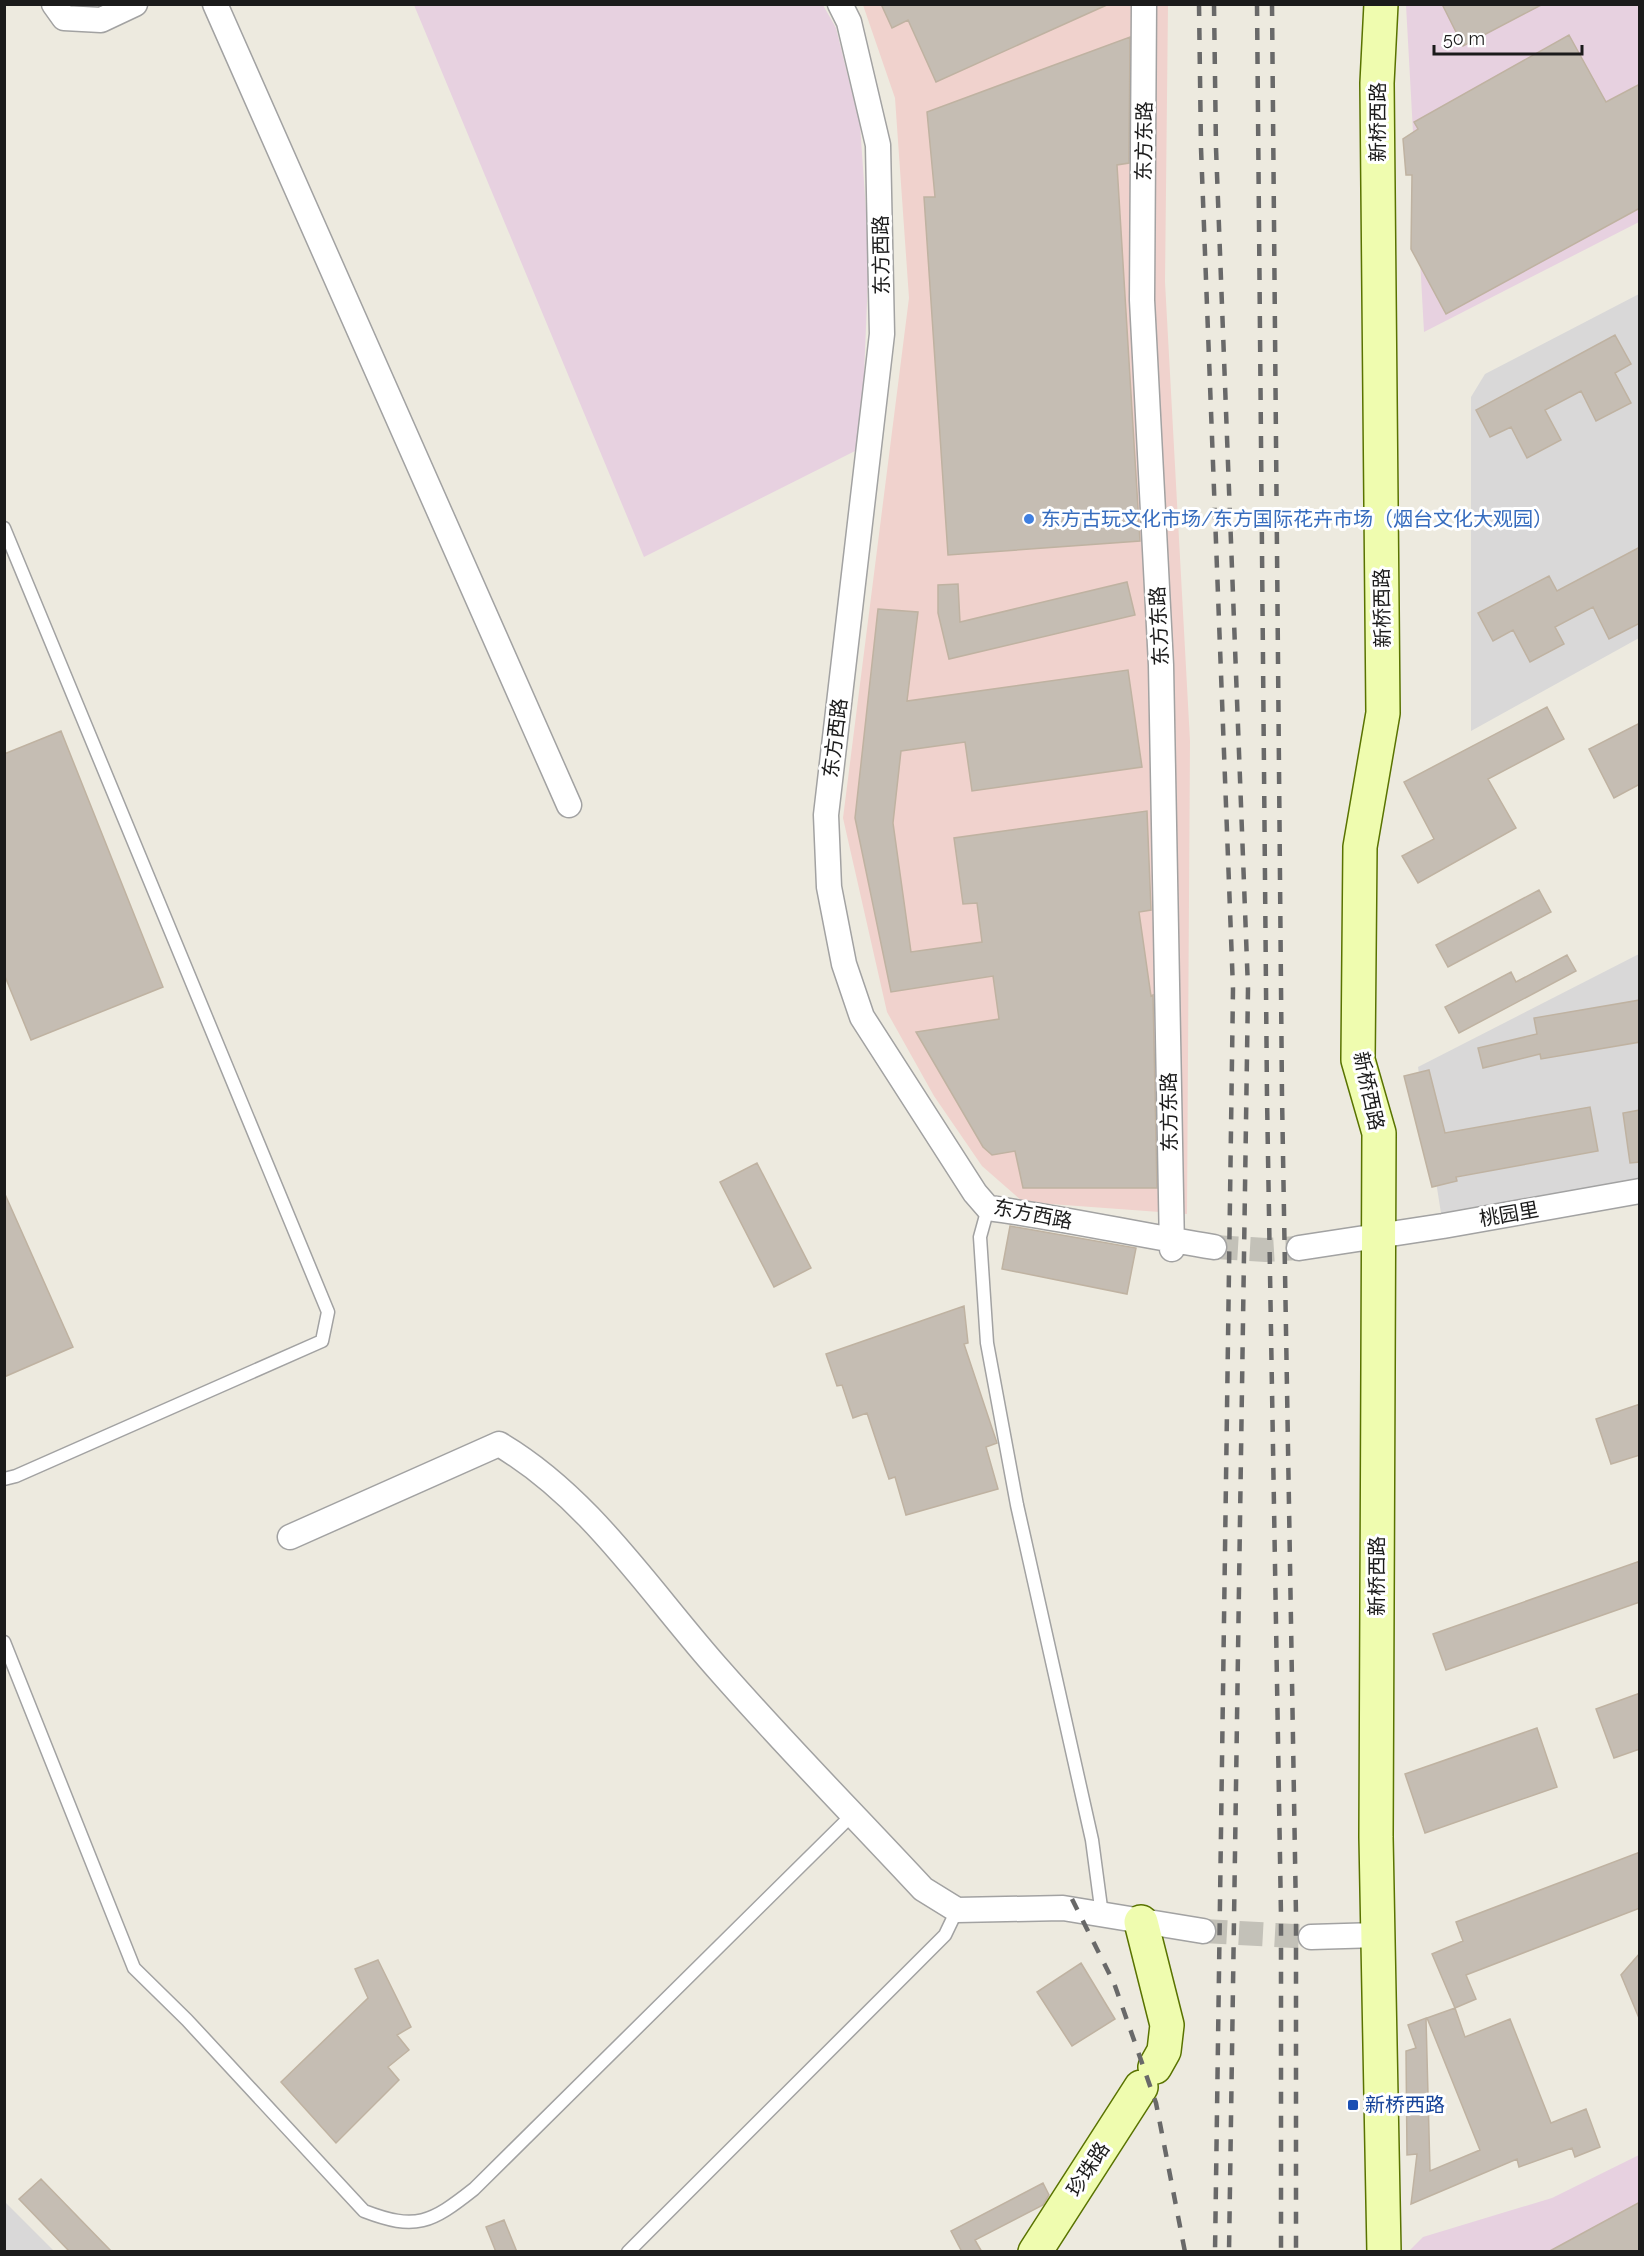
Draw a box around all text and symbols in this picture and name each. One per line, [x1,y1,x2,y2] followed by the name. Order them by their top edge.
[1434,18,1582,56] scale bar
[1443,28,1485,49] text: 50 m
[1366,82,1390,162] street label: 新桥西路
[1131,101,1157,181] street label: 东方东路
[868,215,894,295] street label: 东方西路
[1041,507,1553,531] place label: 东方古玩文化市场/东方国际花卉市场（烟台文化大观园）
[1022,512,1036,526] marker: 东方古玩文化市场/东方国际花卉市场（烟台文化大观园）
[1369,568,1395,648] street label: 新桥西路
[1145,585,1173,667] street label: 东方东路
[818,697,852,779] street label: 东方西路
[1349,1049,1389,1133] street label: 新桥西路
[1156,1072,1182,1152] street label: 东方东路
[991,1195,1075,1233] street label: 东方西路
[1477,1197,1541,1231] street label: 桃园里
[1365,1536,1389,1616] street label: 新桥西路
[1365,2093,1445,2117] place label: 新桥西路
[1346,2098,1360,2112] marker: 新桥西路
[1062,2137,1114,2201] street label: 珍珠路

